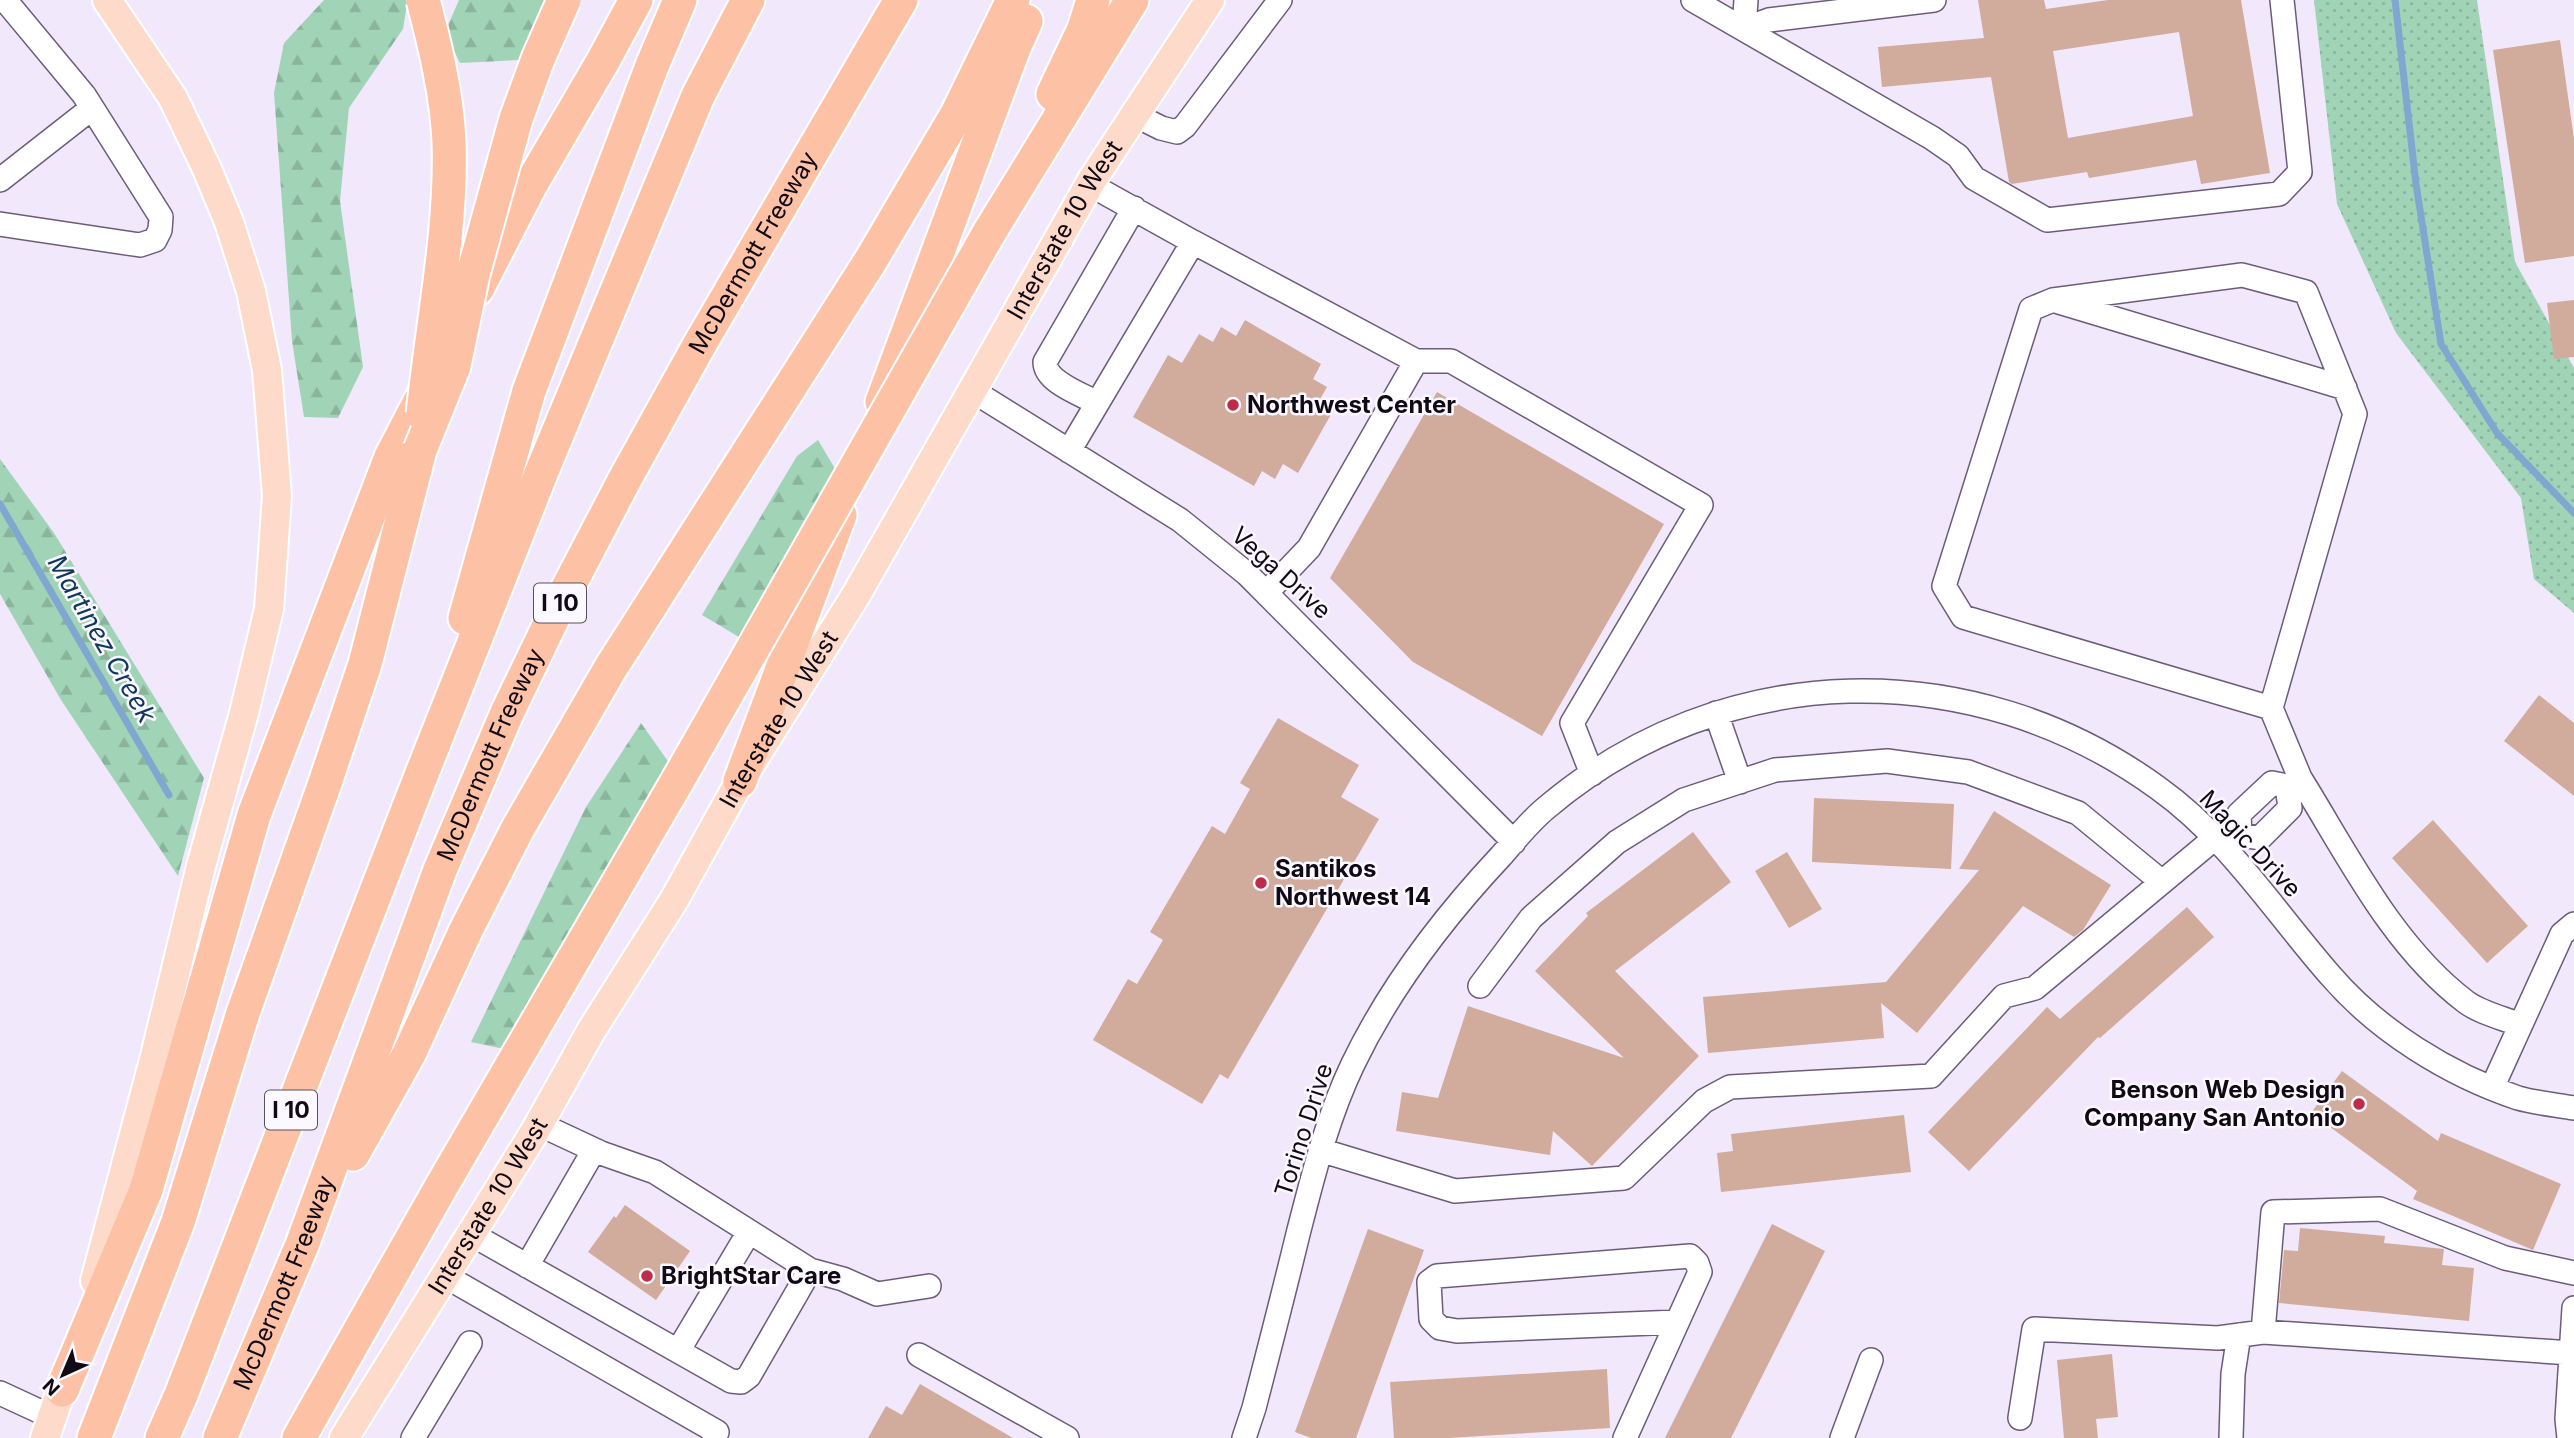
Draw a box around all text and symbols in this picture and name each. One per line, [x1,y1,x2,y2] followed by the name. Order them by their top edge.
[1001,135,1128,324] street label: Interstate 10 West
[682,146,823,359] street label: McDermott Freeway
[1247,390,1456,419] place label: Northwest Center
[1225,397,1241,413] marker: Northwest Center
[1226,520,1337,625] street label: Vega Drive
[42,549,163,729] water label: Martinez Creek
[534,583,586,622] road number: I 10
[713,625,844,813] street label: Interstate 10 West
[431,644,550,865] street label: McDermott Freeway
[2193,784,2307,903] street label: Magic Drive
[1275,854,1431,911] place label: Santikos Northwest 14
[1253,875,1269,891] marker: Santikos Northwest 14
[1268,1060,1339,1200] street label: Torino Drive
[2084,1075,2345,1132] place label: Benson Web Design Company San Antonio
[265,1091,317,1130] road number: I 10
[2351,1096,2367,1112] marker: Benson Web Design Company San Antonio
[422,1113,554,1300] street label: Interstate 10 West
[227,1171,340,1394] street label: McDermott Freeway
[661,1261,841,1290] place label: BrightStar Care
[639,1268,655,1284] marker: BrightStar Care
[28,1340,98,1410] north arrow
[38,1374,65,1400] text: N

